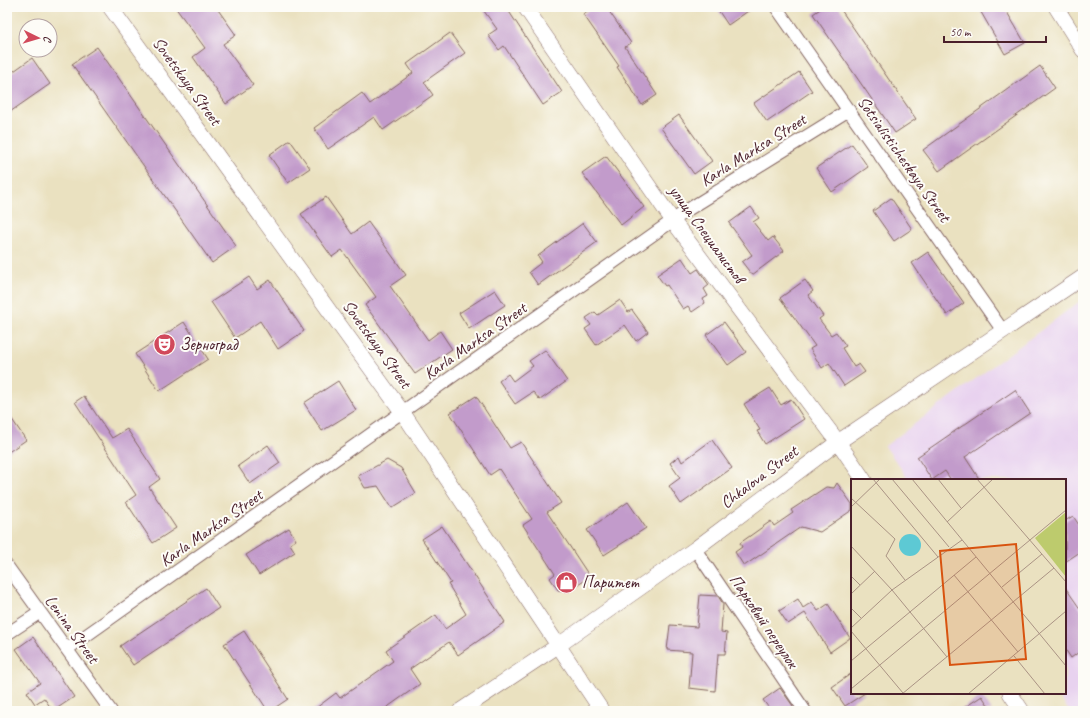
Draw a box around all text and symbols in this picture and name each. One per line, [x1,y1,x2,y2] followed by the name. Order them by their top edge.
[18,18,58,58] north arrow
[944,18,1046,44] scale bar
[950,24,972,40] text: 50 m
[148,33,227,131] street label: Sovetskaya Street
[41,36,55,44] text: С
[853,92,957,228] street label: Sotsialisticheskaya Street
[696,108,812,191] street label: Karla Marksa Street
[664,180,751,289] street label: улица Специалистов
[338,296,417,394] street label: Sovetskaya Street
[420,296,532,384] street label: Karla Marksa Street
[151,331,177,357] theatre icon: Зерноград
[180,334,239,355] place label: Зерноград
[716,440,804,513] street label: Chkalova Street
[851,479,1066,694] inset map
[156,483,268,571] street label: Karla Marksa Street
[553,569,579,595] shop icon: Паритет
[725,570,804,673] street label: Парковый переулок
[582,572,639,593] place label: Паритет
[40,591,105,669] street label: Lenina Street

